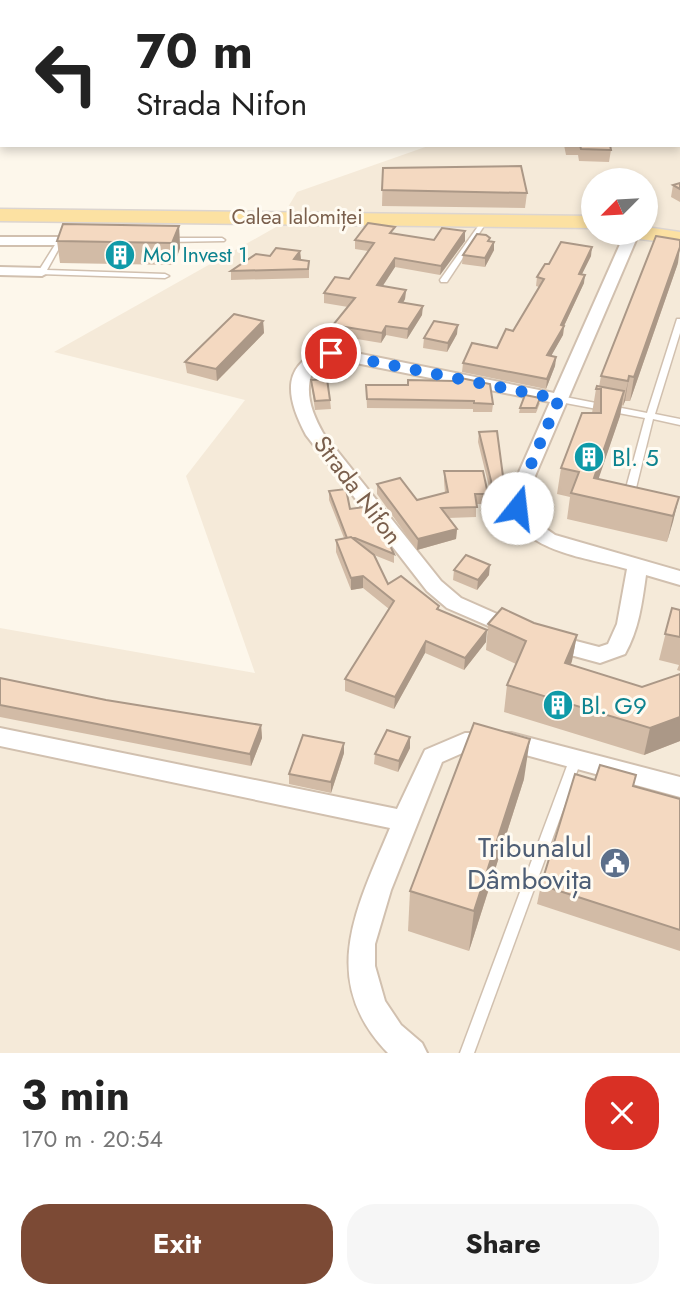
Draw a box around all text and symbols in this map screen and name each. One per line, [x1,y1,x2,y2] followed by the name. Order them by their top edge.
[136,16,253,86] text: 70 m
[21,28,112,119] icon: left
[136,81,307,127] text: Strada Nifon
[581,168,658,245] north arrow
[581,168,658,245] map controls
[231,202,363,232] street label: Calea Ialomiței
[103,238,137,272] building icon: Mol Invest 1
[143,240,248,270] place label: Mol Invest 1
[301,323,361,383] pin
[312,334,350,372] icon: arrive
[305,428,411,552] street label: Strada Nifon
[572,440,606,474] building icon: Bl. 5
[612,440,659,475] place label: Bl. 5
[480,471,554,545] position arrow
[541,688,575,722] building icon: Bl. G9
[581,688,647,723] place label: Bl. G9
[467,827,592,900] place label: Tribunalul Dâmbovița
[598,846,632,880] public building icon: Tribunalul Dâmbovița
[21,1065,130,1126] text: 3 min
[585,1076,659,1150] button: close
[21,1122,163,1156] text: 170 m · 20:54
[21,1204,333,1284] button: Exit
[347,1204,659,1284] button: Share

